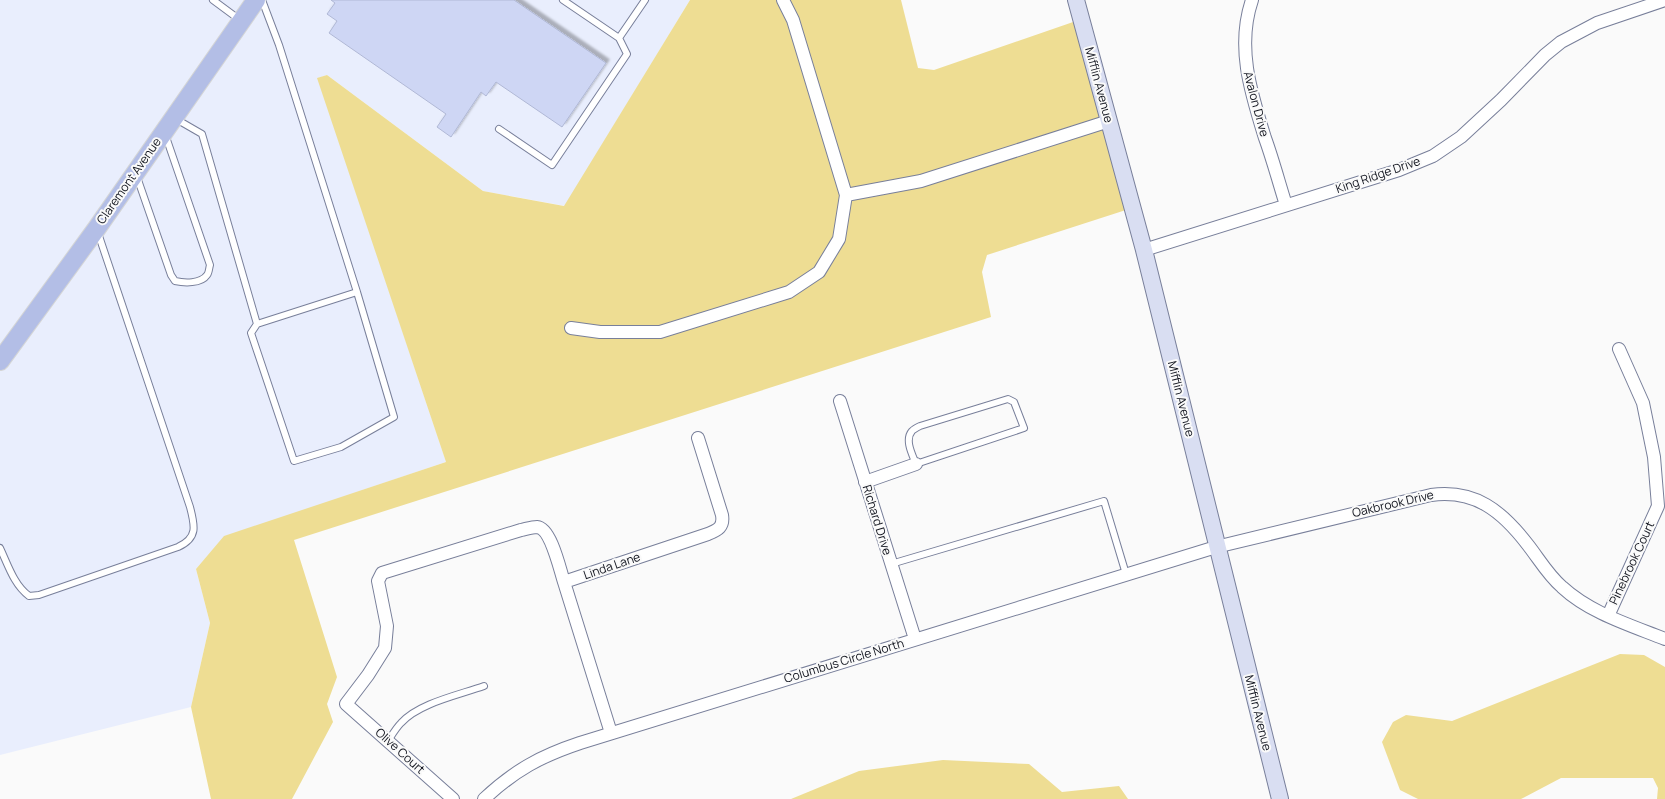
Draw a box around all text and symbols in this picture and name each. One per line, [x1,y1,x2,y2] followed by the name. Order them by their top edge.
[1081,45,1118,125] street label: Mifflin Avenue
[1240,69,1273,138] street label: Avalon Drive
[92,134,165,227] street label: Claremont Avenue
[1333,152,1422,197] street label: King Ridge Drive
[1164,359,1199,439] street label: Mifflin Avenue
[859,483,896,557] street label: Richard Drive
[1350,486,1435,521] street label: Oakbrook Drive
[1605,518,1658,607] street label: Pinebrook Court
[581,548,643,583] street label: Linda Lane
[782,634,906,687] street label: Columbus Circle North
[1241,673,1276,753] street label: Mifflin Avenue
[372,724,429,778] street label: Olive Court

